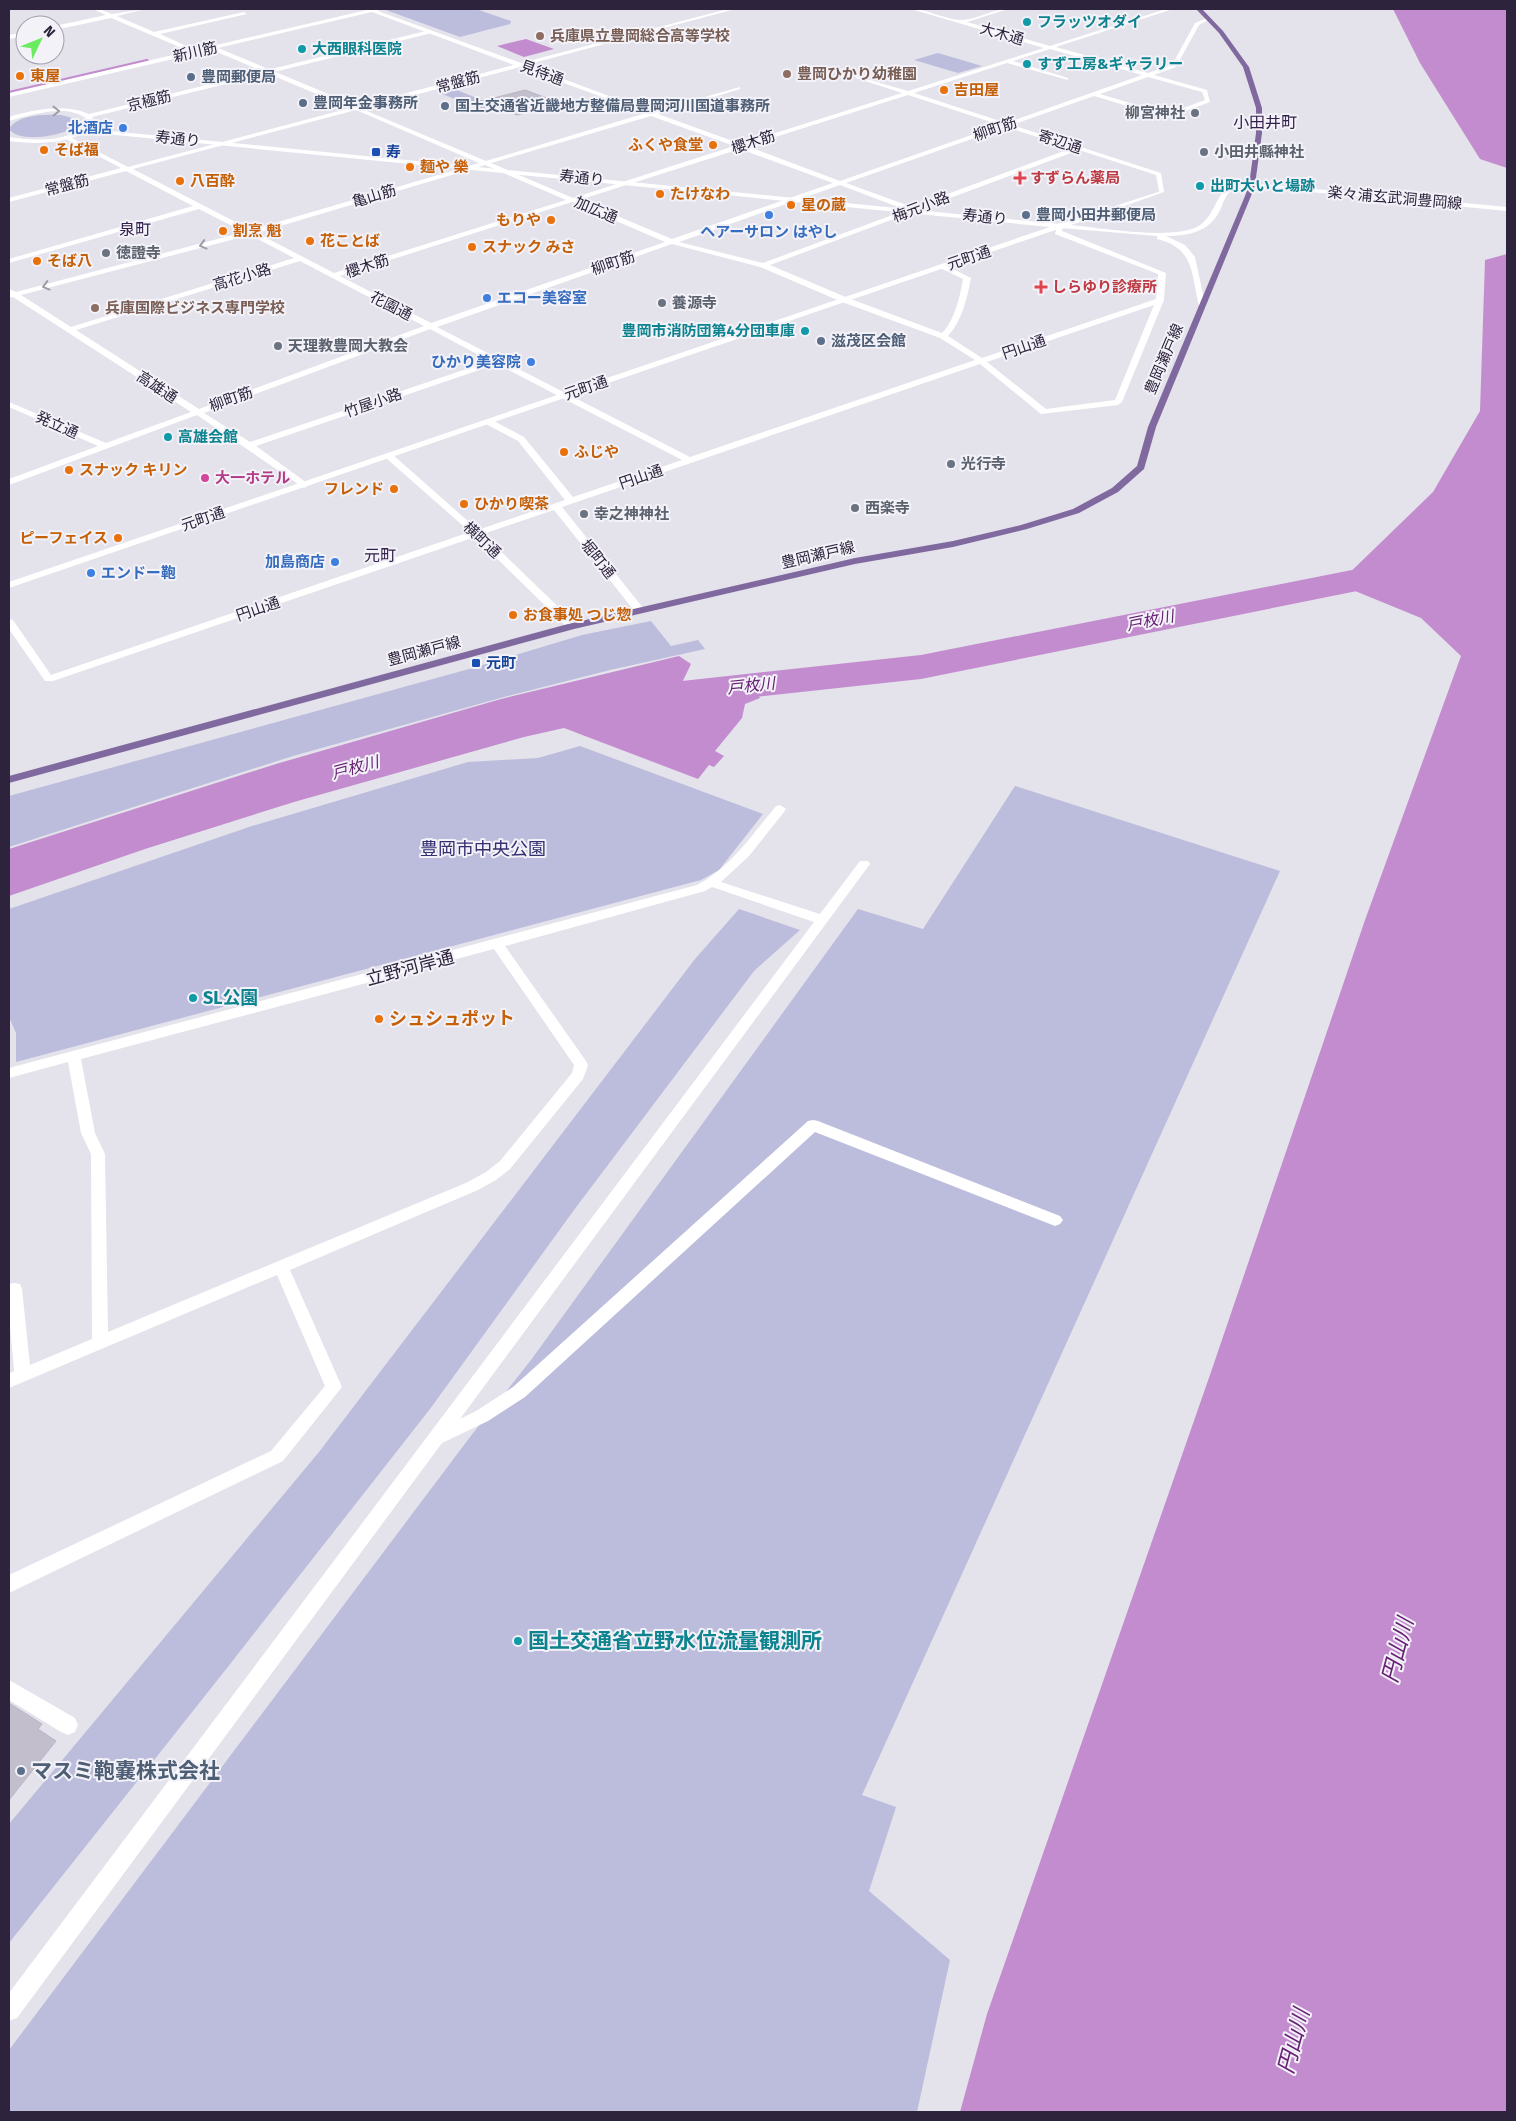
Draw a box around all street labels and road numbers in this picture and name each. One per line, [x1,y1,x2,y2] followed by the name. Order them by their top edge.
[978,19,1026,49] street label: 大木通
[171,38,219,66] street label: 新川筋
[518,57,566,89] street label: 見待通
[434,67,482,97] street label: 常盤筋
[125,87,173,115] street label: 京極筋
[971,113,1019,145] street label: 柳町筋
[729,126,777,158] street label: 櫻木筋
[1036,126,1084,158] street label: 寄辺通
[155,128,201,150] street label: 寿通り
[559,167,605,189] street label: 寿通り
[43,170,91,200] street label: 常盤筋
[350,181,398,211] street label: 亀山筋
[1327,183,1463,213] street label: 楽々浦玄武洞豊岡線
[890,188,952,226] street label: 梅元小路
[572,193,620,227] street label: 加広通
[962,206,1008,228] street label: 寿通り
[945,242,993,274] street label: 元町通
[589,247,637,279] street label: 柳町筋
[343,250,391,282] street label: 櫻木筋
[211,260,273,294] street label: 高花小路
[367,288,415,324] street label: 花園通
[1141,321,1187,397] street label: 豊岡瀬戸線
[1000,331,1048,363] street label: 円山通
[133,367,181,407] street label: 高雄通
[562,372,610,404] street label: 元町通
[207,383,255,415] street label: 柳町筋
[342,385,404,421] street label: 竹屋小路
[33,408,81,442] street label: 発立通
[617,461,665,493] street label: 円山通
[179,503,227,535] street label: 元町通
[459,518,505,562] street label: 横町通
[577,536,619,582] street label: 堀町通
[779,538,857,572] street label: 豊岡瀬戸線
[234,593,282,625] street label: 円山通
[385,633,463,669] street label: 豊岡瀬戸線
[364,946,456,990] street label: 立野河岸通

